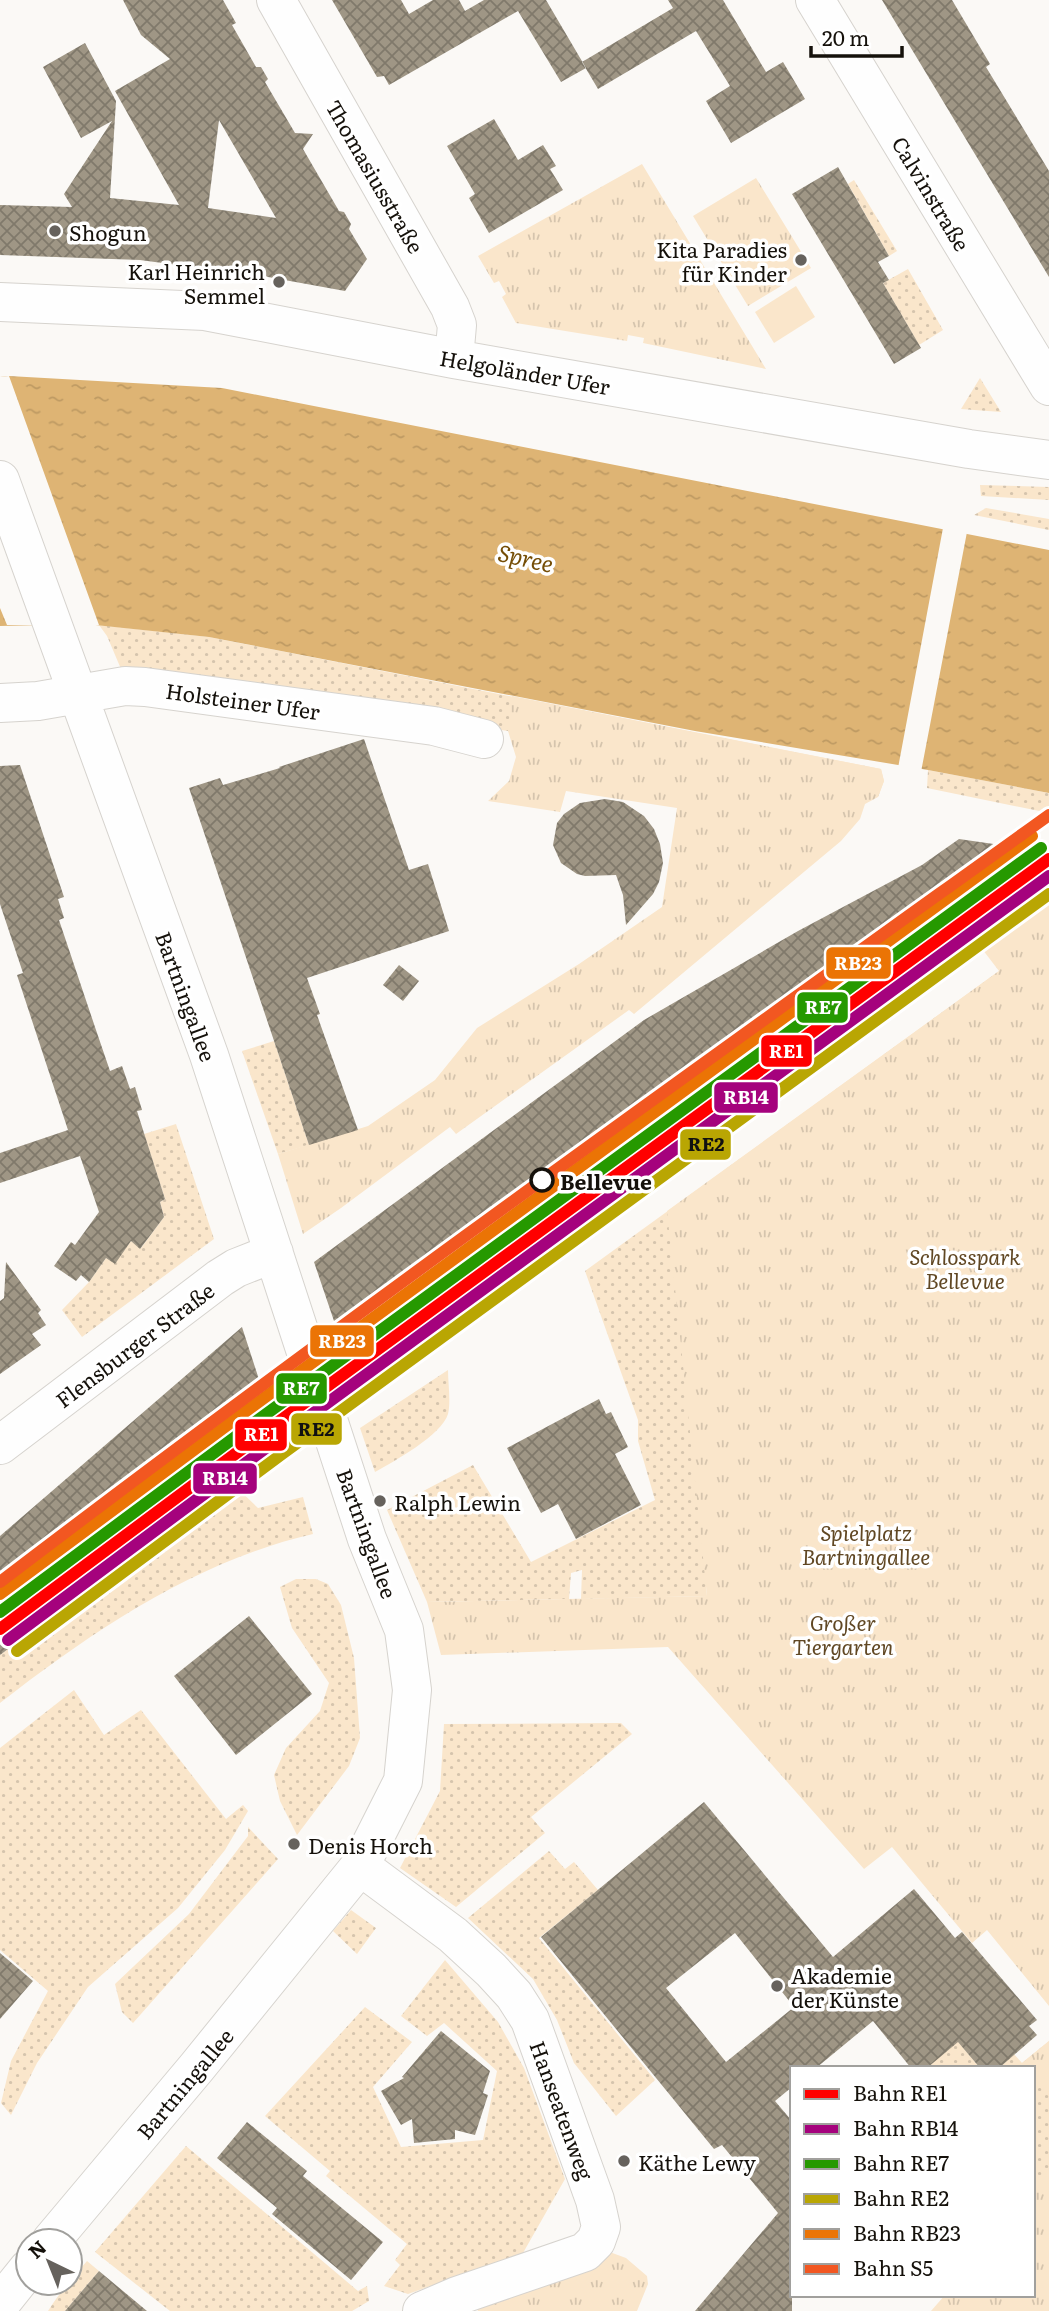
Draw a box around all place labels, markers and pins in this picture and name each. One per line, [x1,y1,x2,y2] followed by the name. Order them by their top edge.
[69,216,147,247] place label: Shogun
[47,223,63,239] marker: Shogun
[656,233,787,288] place label: Kita Paradies für Kinder
[793,252,809,268] marker: Kita Paradies für Kinder
[127,255,265,310] place label: Karl Heinrich Semmel
[271,274,287,290] marker: Karl Heinrich Semmel
[560,1165,652,1196] place label: Bellevue
[530,1168,554,1192] marker: Bellevue
[394,1486,521,1517] place label: Ralph Lewin
[372,1493,388,1509] marker: Ralph Lewin
[308,1829,433,1860] place label: Denis Horch
[286,1836,302,1852] marker: Denis Horch
[791,1959,899,2014] place label: Akademie der Künste
[769,1978,785,1994] marker: Akademie der Künste
[638,2146,757,2177] place label: Käthe Lewy
[616,2153,632,2169] marker: Käthe Lewy

